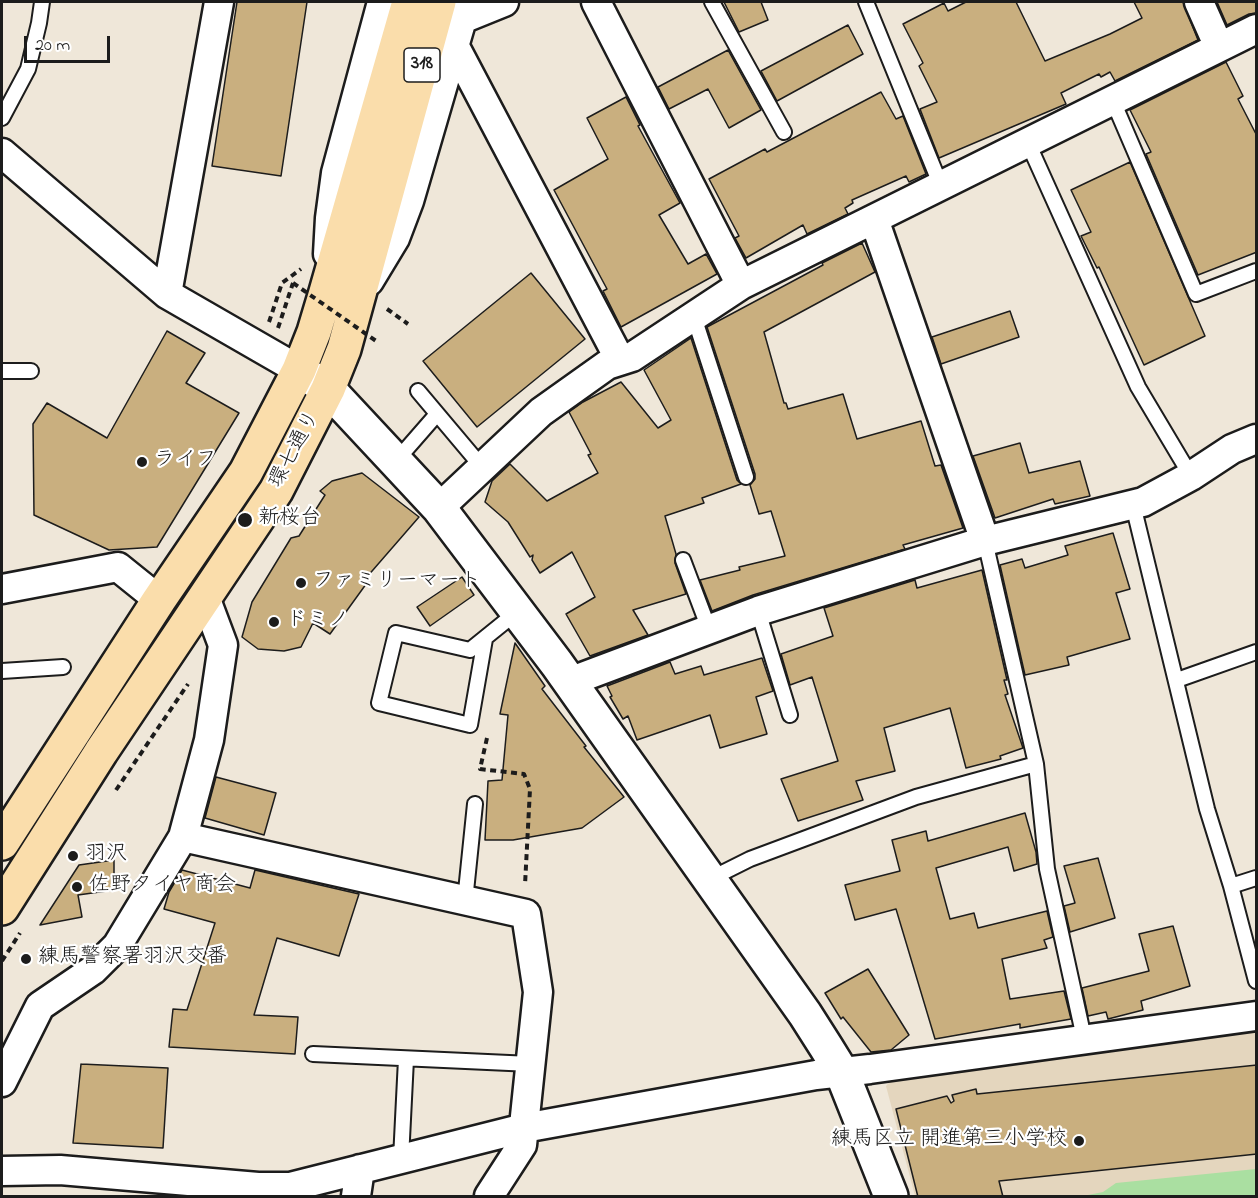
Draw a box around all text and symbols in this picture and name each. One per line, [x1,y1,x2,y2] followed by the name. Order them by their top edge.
[27,24,112,62] scale bar
[35,33,70,59] text: 20 m
[404,48,440,82] road number: 318
[265,407,327,493] street label: 環七通り
[154,449,217,475] place label: ライフ
[135,455,149,469] marker: ライフ
[258,507,321,533] place label: 新桜台
[236,511,254,529] marker: 新桜台
[313,570,481,596] place label: ファミリーマート
[294,576,308,590] marker: ファミリーマート
[286,609,349,635] place label: ドミノ
[267,615,281,629] marker: ドミノ
[85,843,127,869] place label: 羽沢
[66,849,80,863] marker: 羽沢
[89,874,236,900] place label: 佐野タイヤ商会
[70,880,84,894] marker: 佐野タイヤ商会
[38,946,227,972] place label: 練馬警察署羽沢交番
[19,952,33,966] marker: 練馬警察署羽沢交番
[831,1128,1067,1154] place label: 練馬区立 開進第三小学校
[1072,1134,1086,1148] marker: 練馬区立 開進第三小学校

